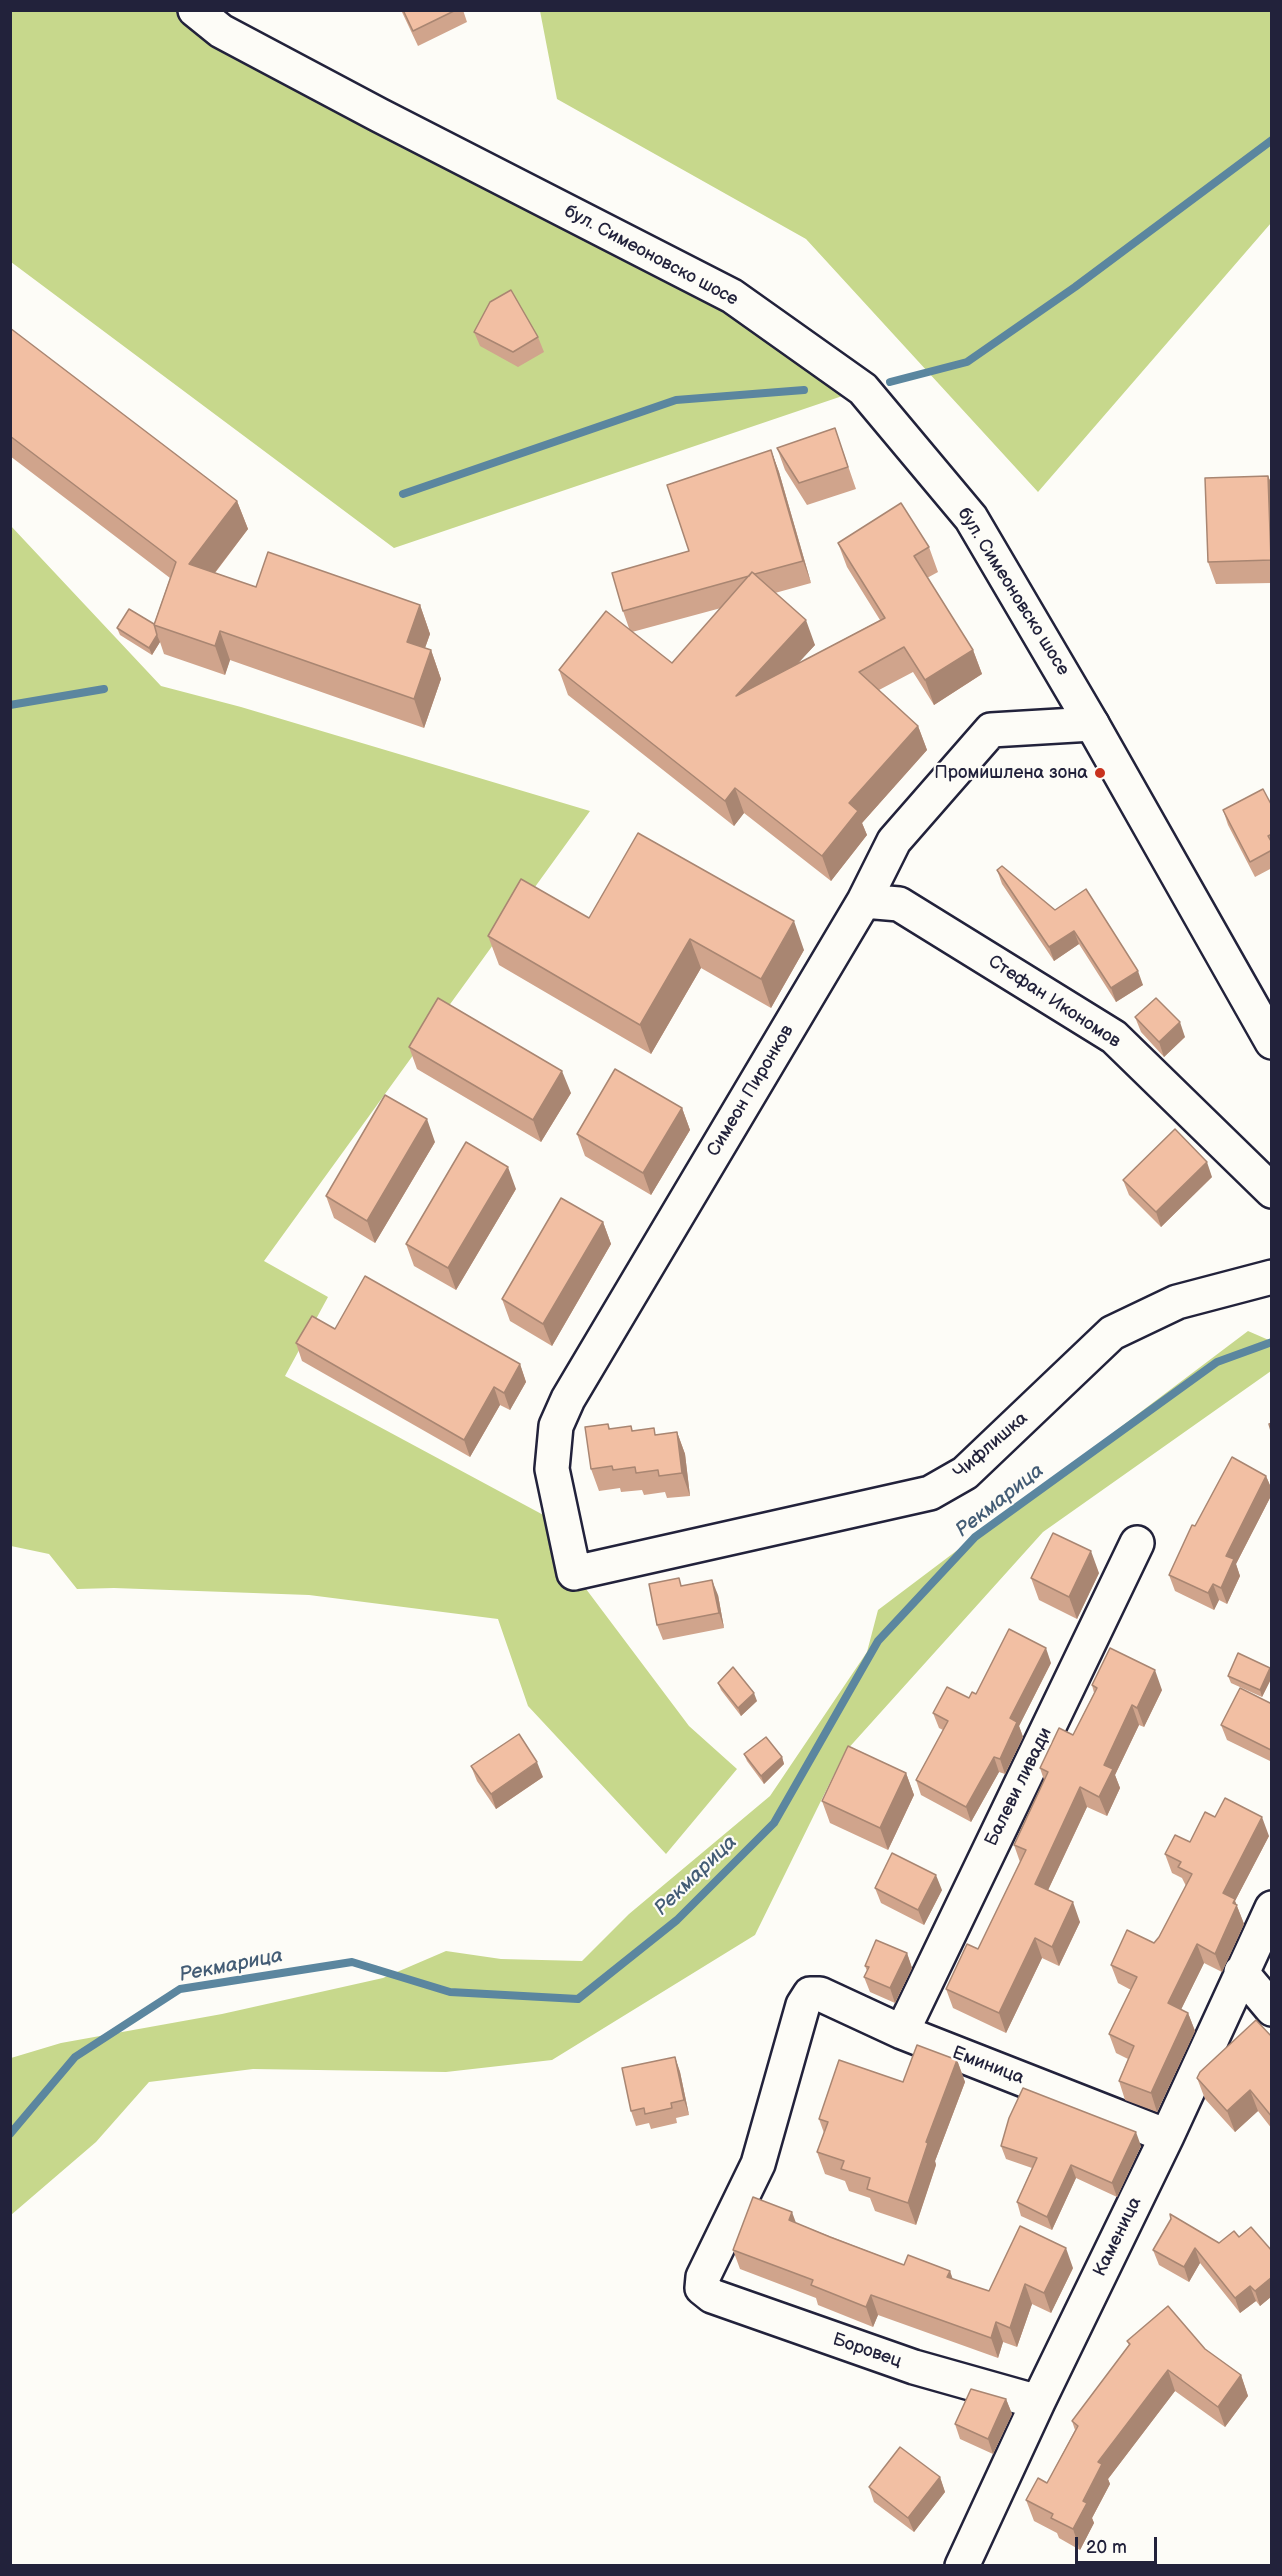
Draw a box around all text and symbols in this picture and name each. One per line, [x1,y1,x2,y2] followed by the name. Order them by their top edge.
[560,201,742,311] street label: бул. Симеоновско шосе
[952,504,1074,680] street label: бул. Симеоновско шосе
[934,762,1088,784] place label: Промишлена зона
[1093,766,1107,780] marker: Промишлена зона
[984,951,1124,1053] street label: Стефан Икономов
[703,1021,799,1161] street label: Симеон Пиронков
[950,1408,1032,1484] street label: Чифлишка
[951,1459,1049,1543] water label: Рекмарица
[981,1724,1057,1850] street label: Балеви ливади
[650,1831,742,1921] water label: Рекмарица
[177,1944,285,1988] water label: Рекмарица
[949,2042,1027,2090] street label: Еминица
[1090,2194,1146,2280] street label: Каменица
[830,2329,904,2373] street label: Боровец
[1078,2525,1160,2563] scale bar
[1086,2537,1127,2558] text: 20 m

